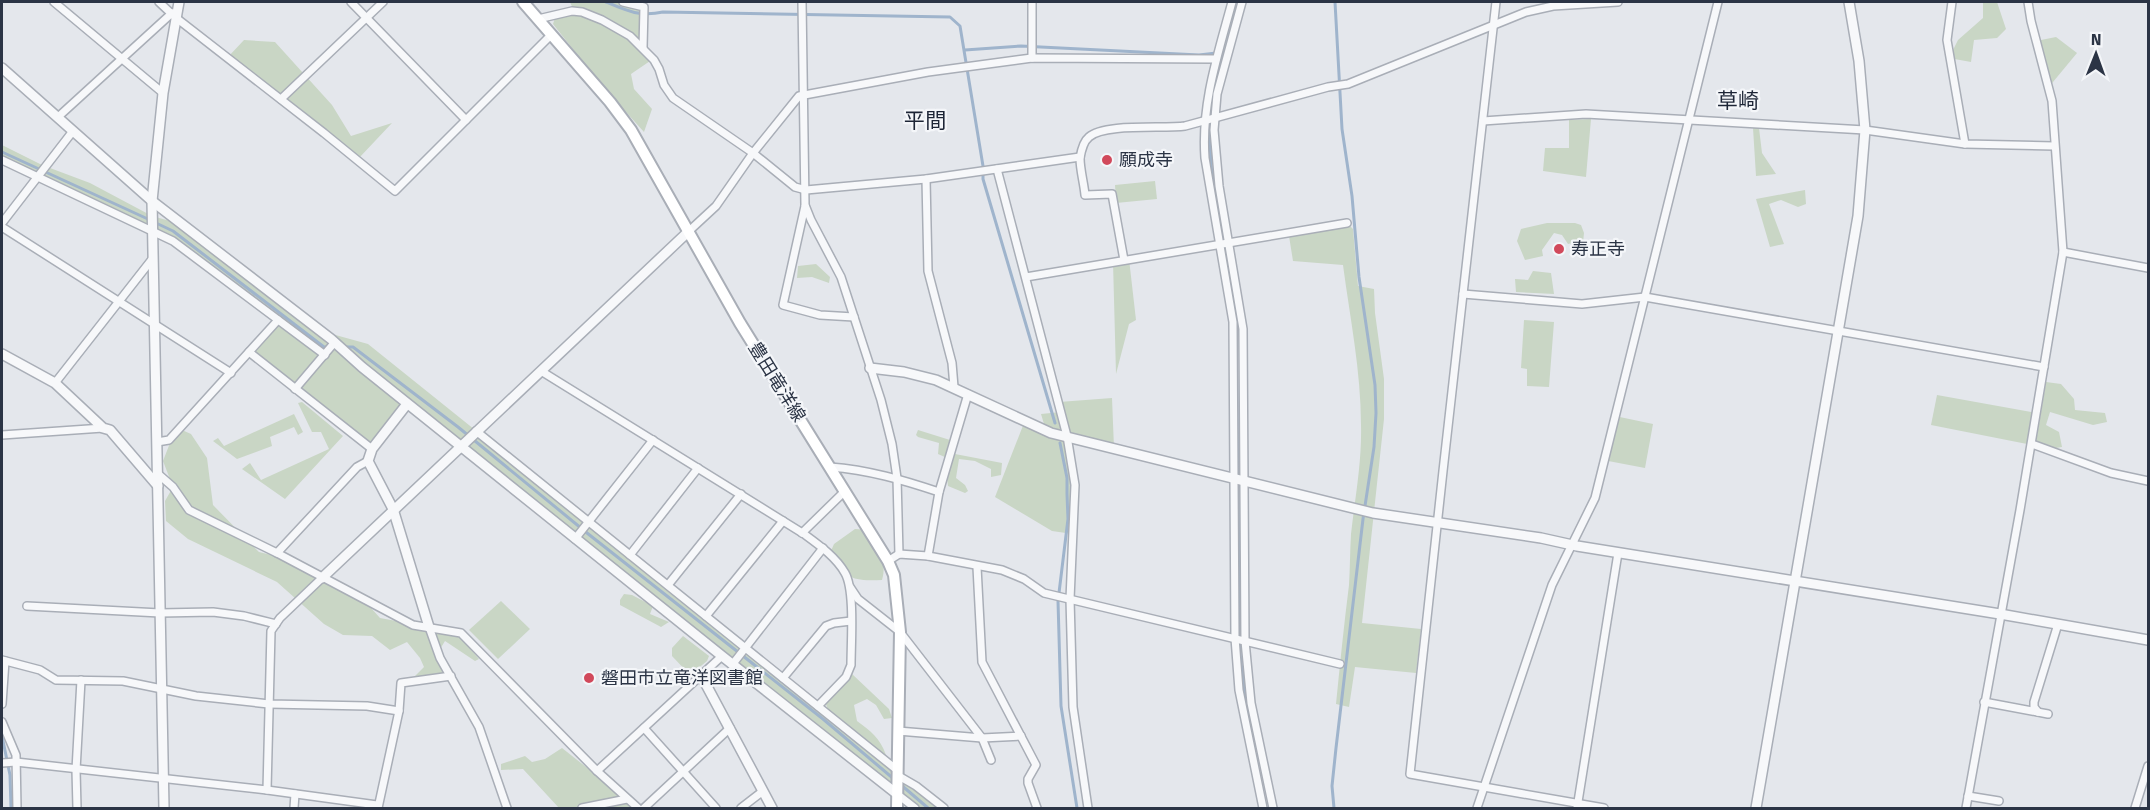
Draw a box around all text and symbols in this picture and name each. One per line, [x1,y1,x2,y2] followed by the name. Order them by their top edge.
[2066,24,2126,84] north arrow
[2091,30,2102,49] text: N
[1717,88,1759,114] district label: 草崎
[904,108,946,134] district label: 平間
[1119,149,1173,171] place label: 願成寺
[1100,153,1114,167] marker: 願成寺
[1571,238,1625,260] place label: 寿正寺
[1552,242,1566,256] marker: 寿正寺
[744,338,810,426] street label: 豊田竜洋線
[601,667,763,689] place label: 磐田市立竜洋図書館
[582,671,596,685] marker: 磐田市立竜洋図書館

